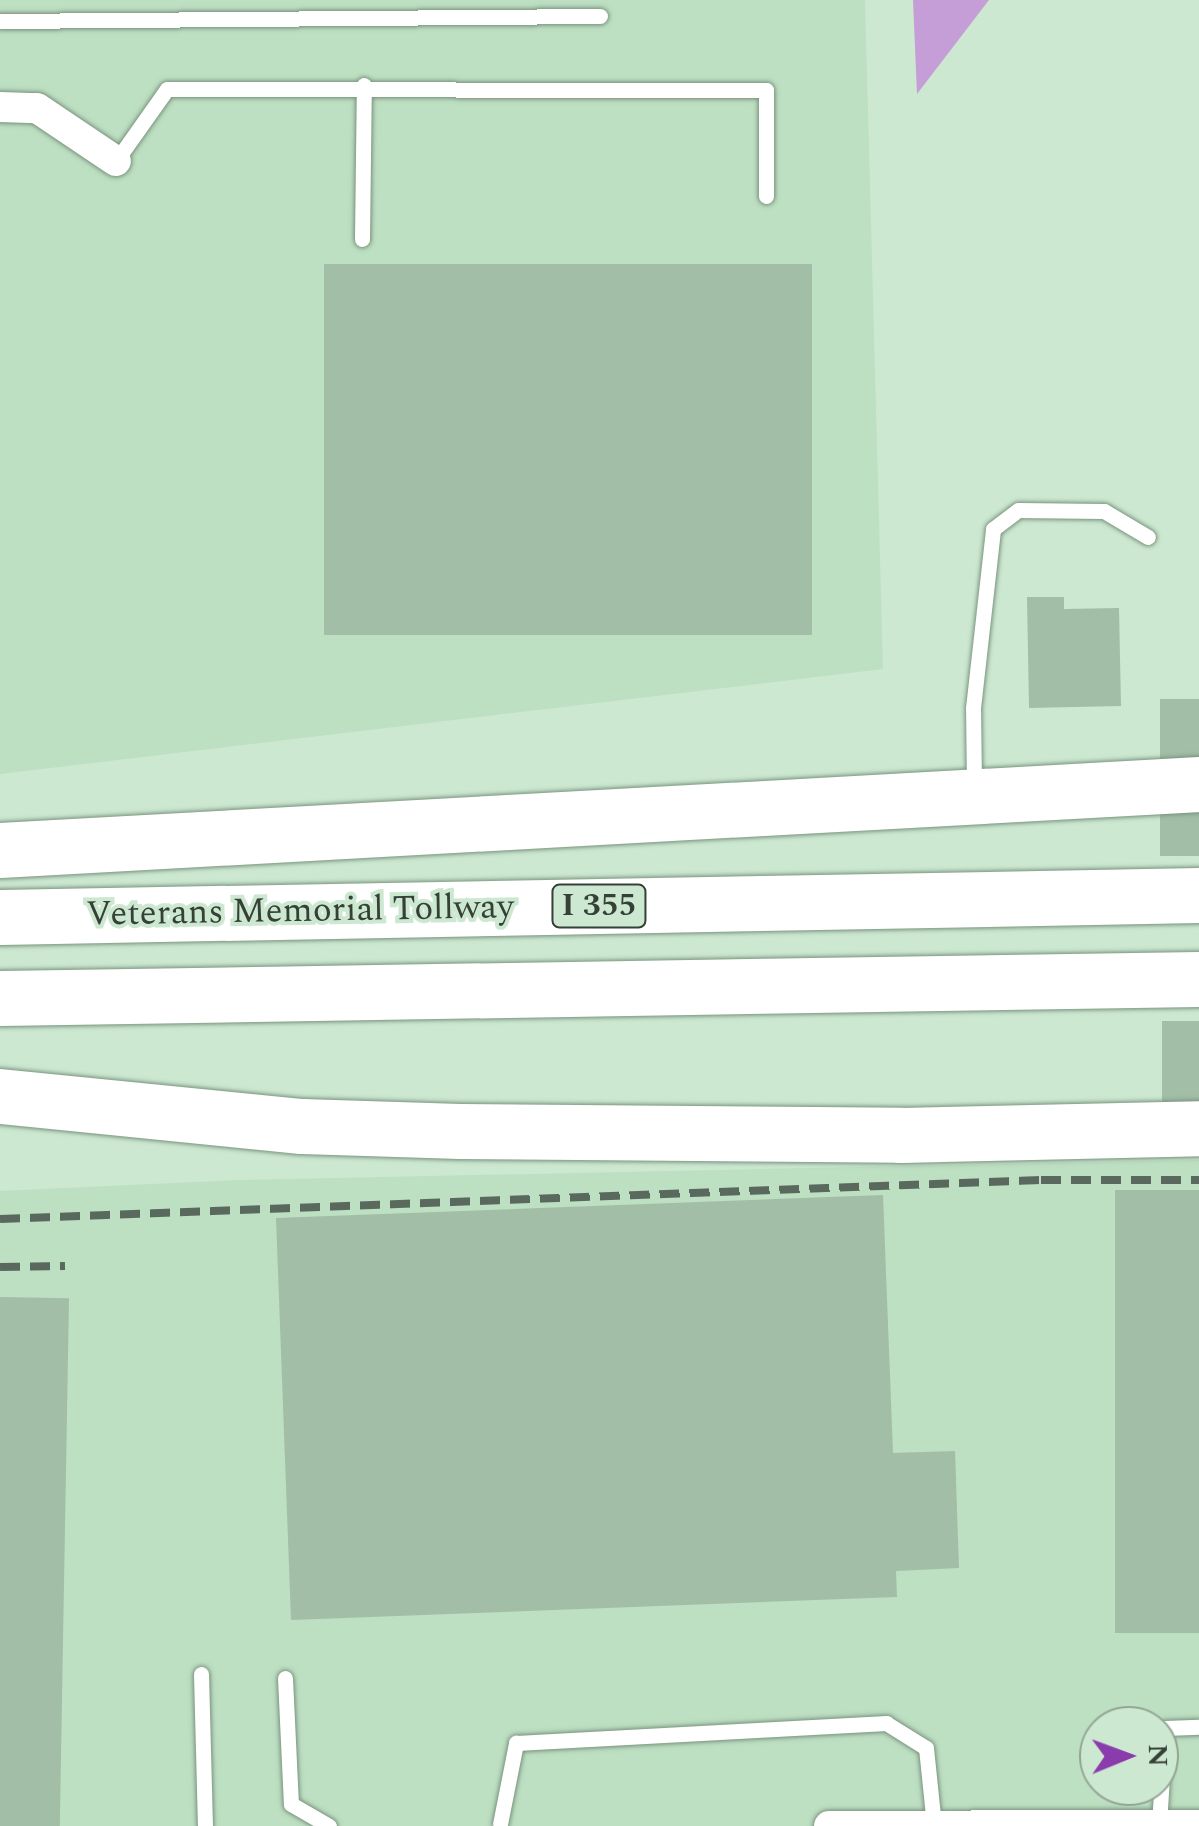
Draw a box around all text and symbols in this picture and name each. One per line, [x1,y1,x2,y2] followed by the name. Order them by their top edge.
[549,879,649,933] road number: I 355
[86,886,514,936] street label: Veterans Memorial Tollway
[1079,1706,1179,1806] north arrow
[1136,1744,1179,1767] text: N

